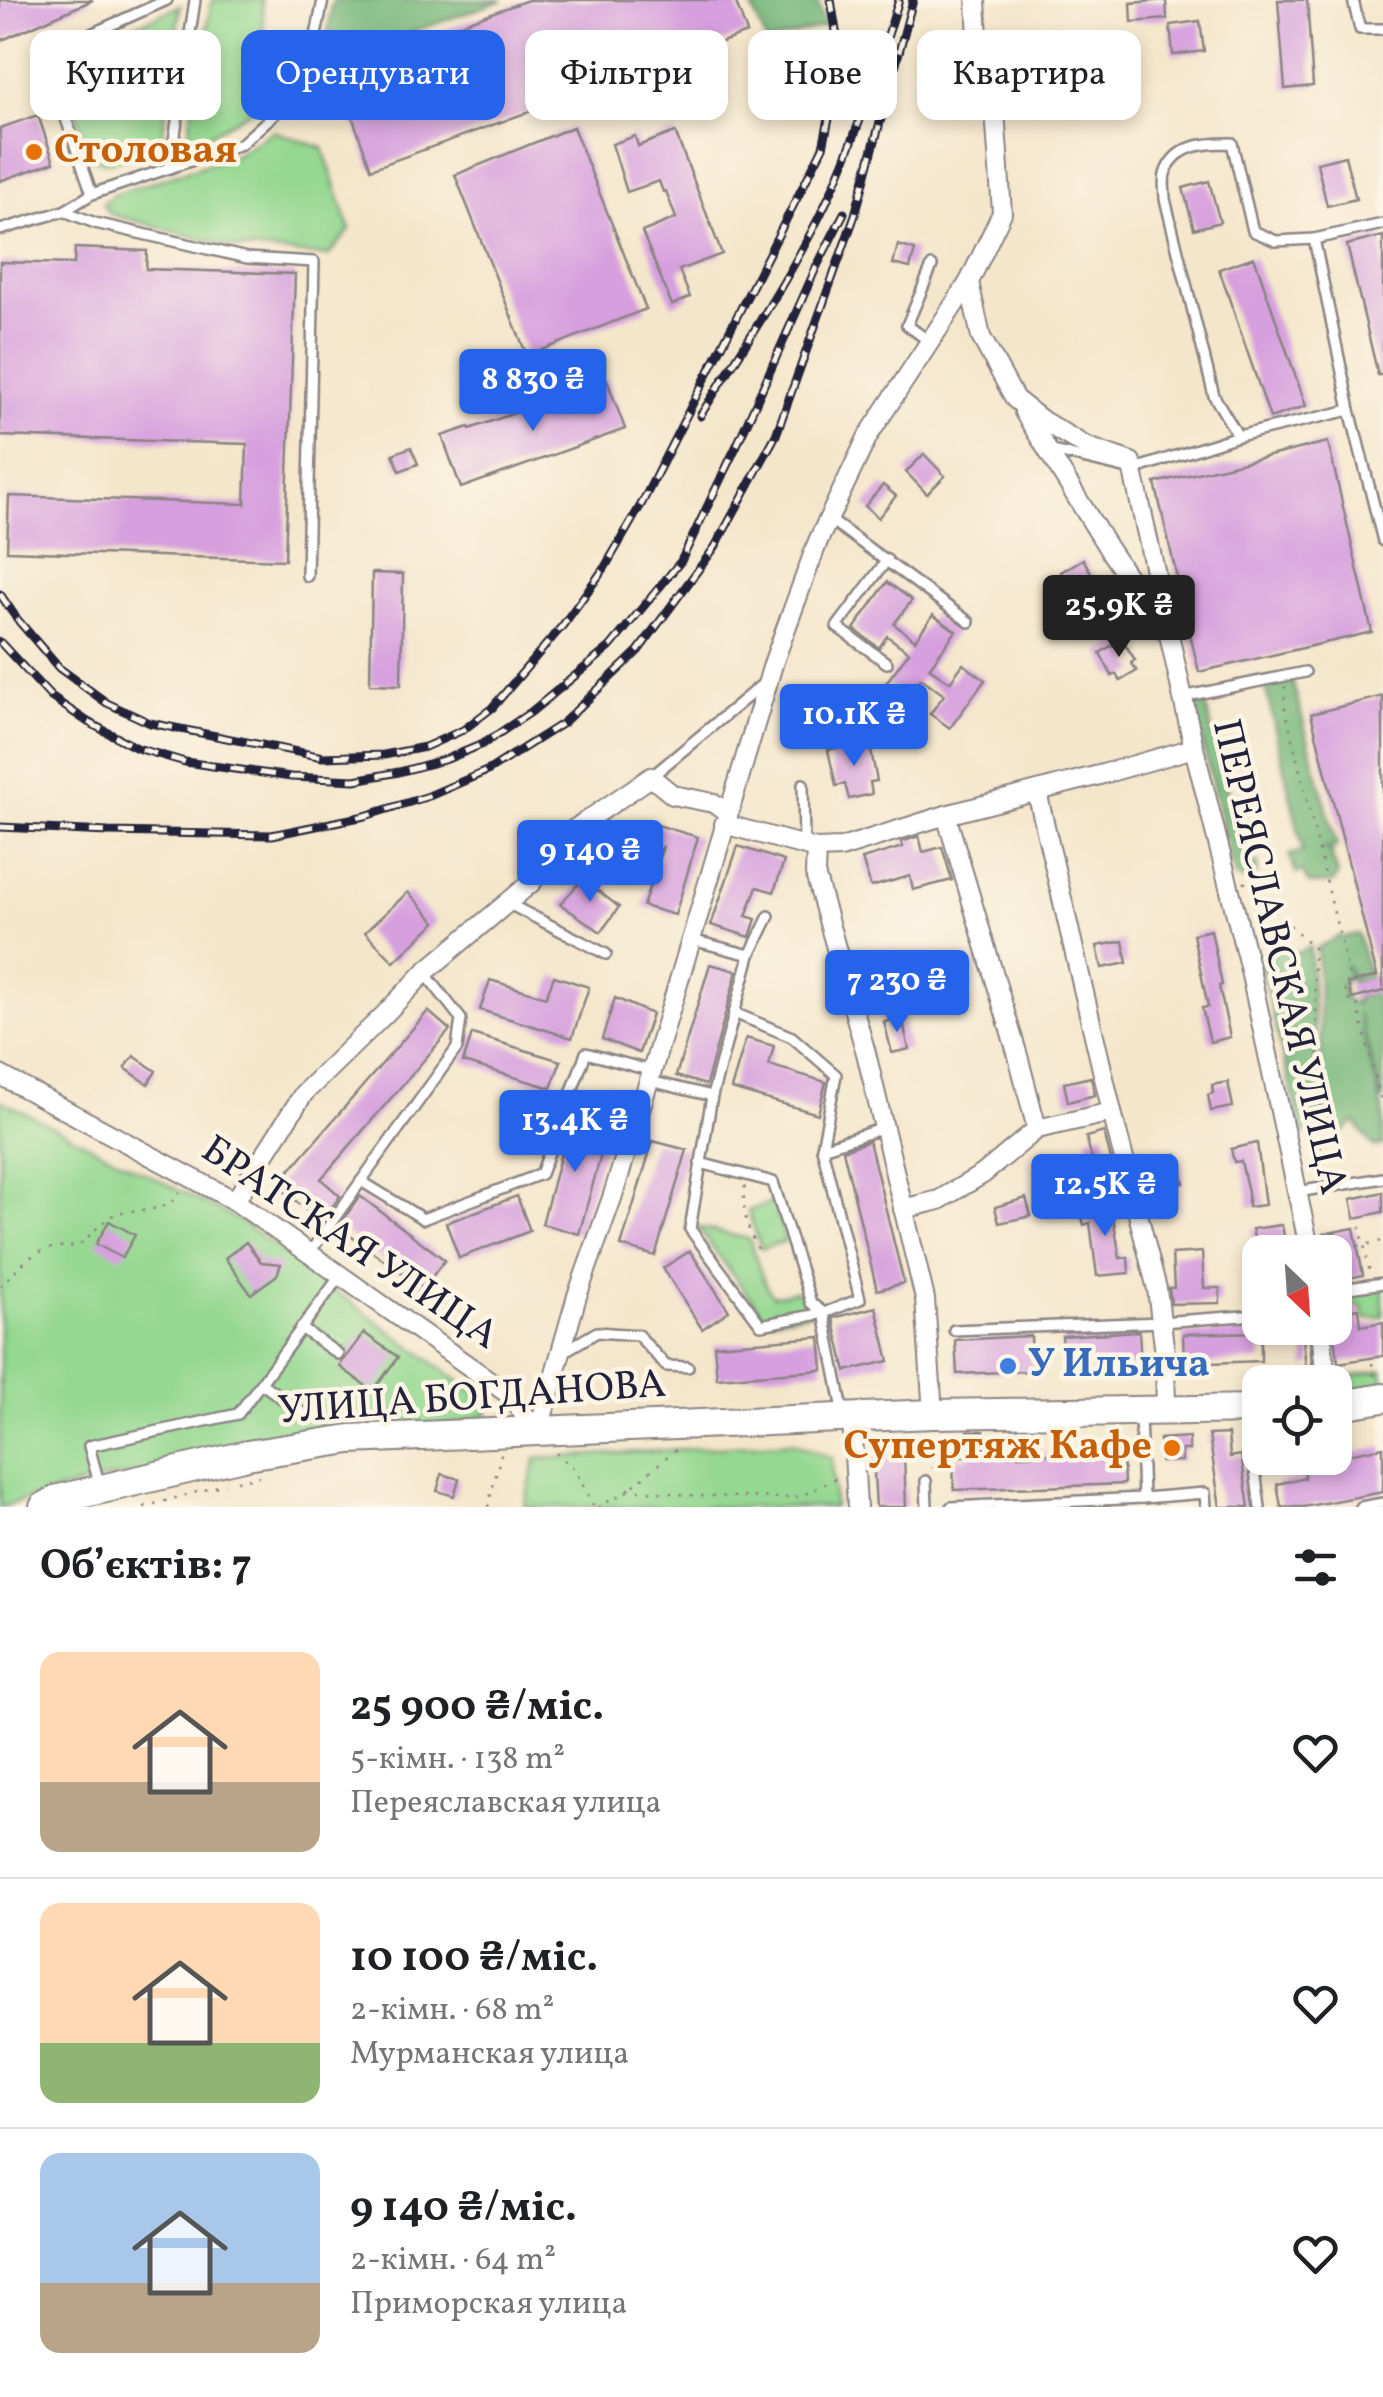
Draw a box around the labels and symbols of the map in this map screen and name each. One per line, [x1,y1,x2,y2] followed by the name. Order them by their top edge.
[54,124,237,180] place label: Столовая
[23,141,45,163] marker: Столовая
[441,349,625,434] pin: 8 830 ₴
[1027,575,1211,660] pin: 25.9K ₴
[762,684,946,769] pin: 10.1K ₴
[1196,714,1360,1200] street label: ПЕРЕЯСЛАВСКАЯ УЛИЦА
[498,820,682,905] pin: 9 140 ₴
[805,950,989,1035] pin: 7 230 ₴
[483,1090,667,1175] pin: 13.4K ₴
[189,1124,509,1364] street label: БРАТСКАЯ УЛИЦА
[1013,1154,1197,1239] pin: 12.5K ₴
[1242,1235,1352,1345] north arrow
[1028,1338,1210,1394] place label: У Ильича
[997,1355,1019,1377] marker: У Ильича
[276,1358,668,1440] street label: УЛИЦА БОГДАНОВА
[843,1420,1152,1476] place label: Супертяж Кафе
[1161,1437,1183,1459] marker: Супертяж Кафе

